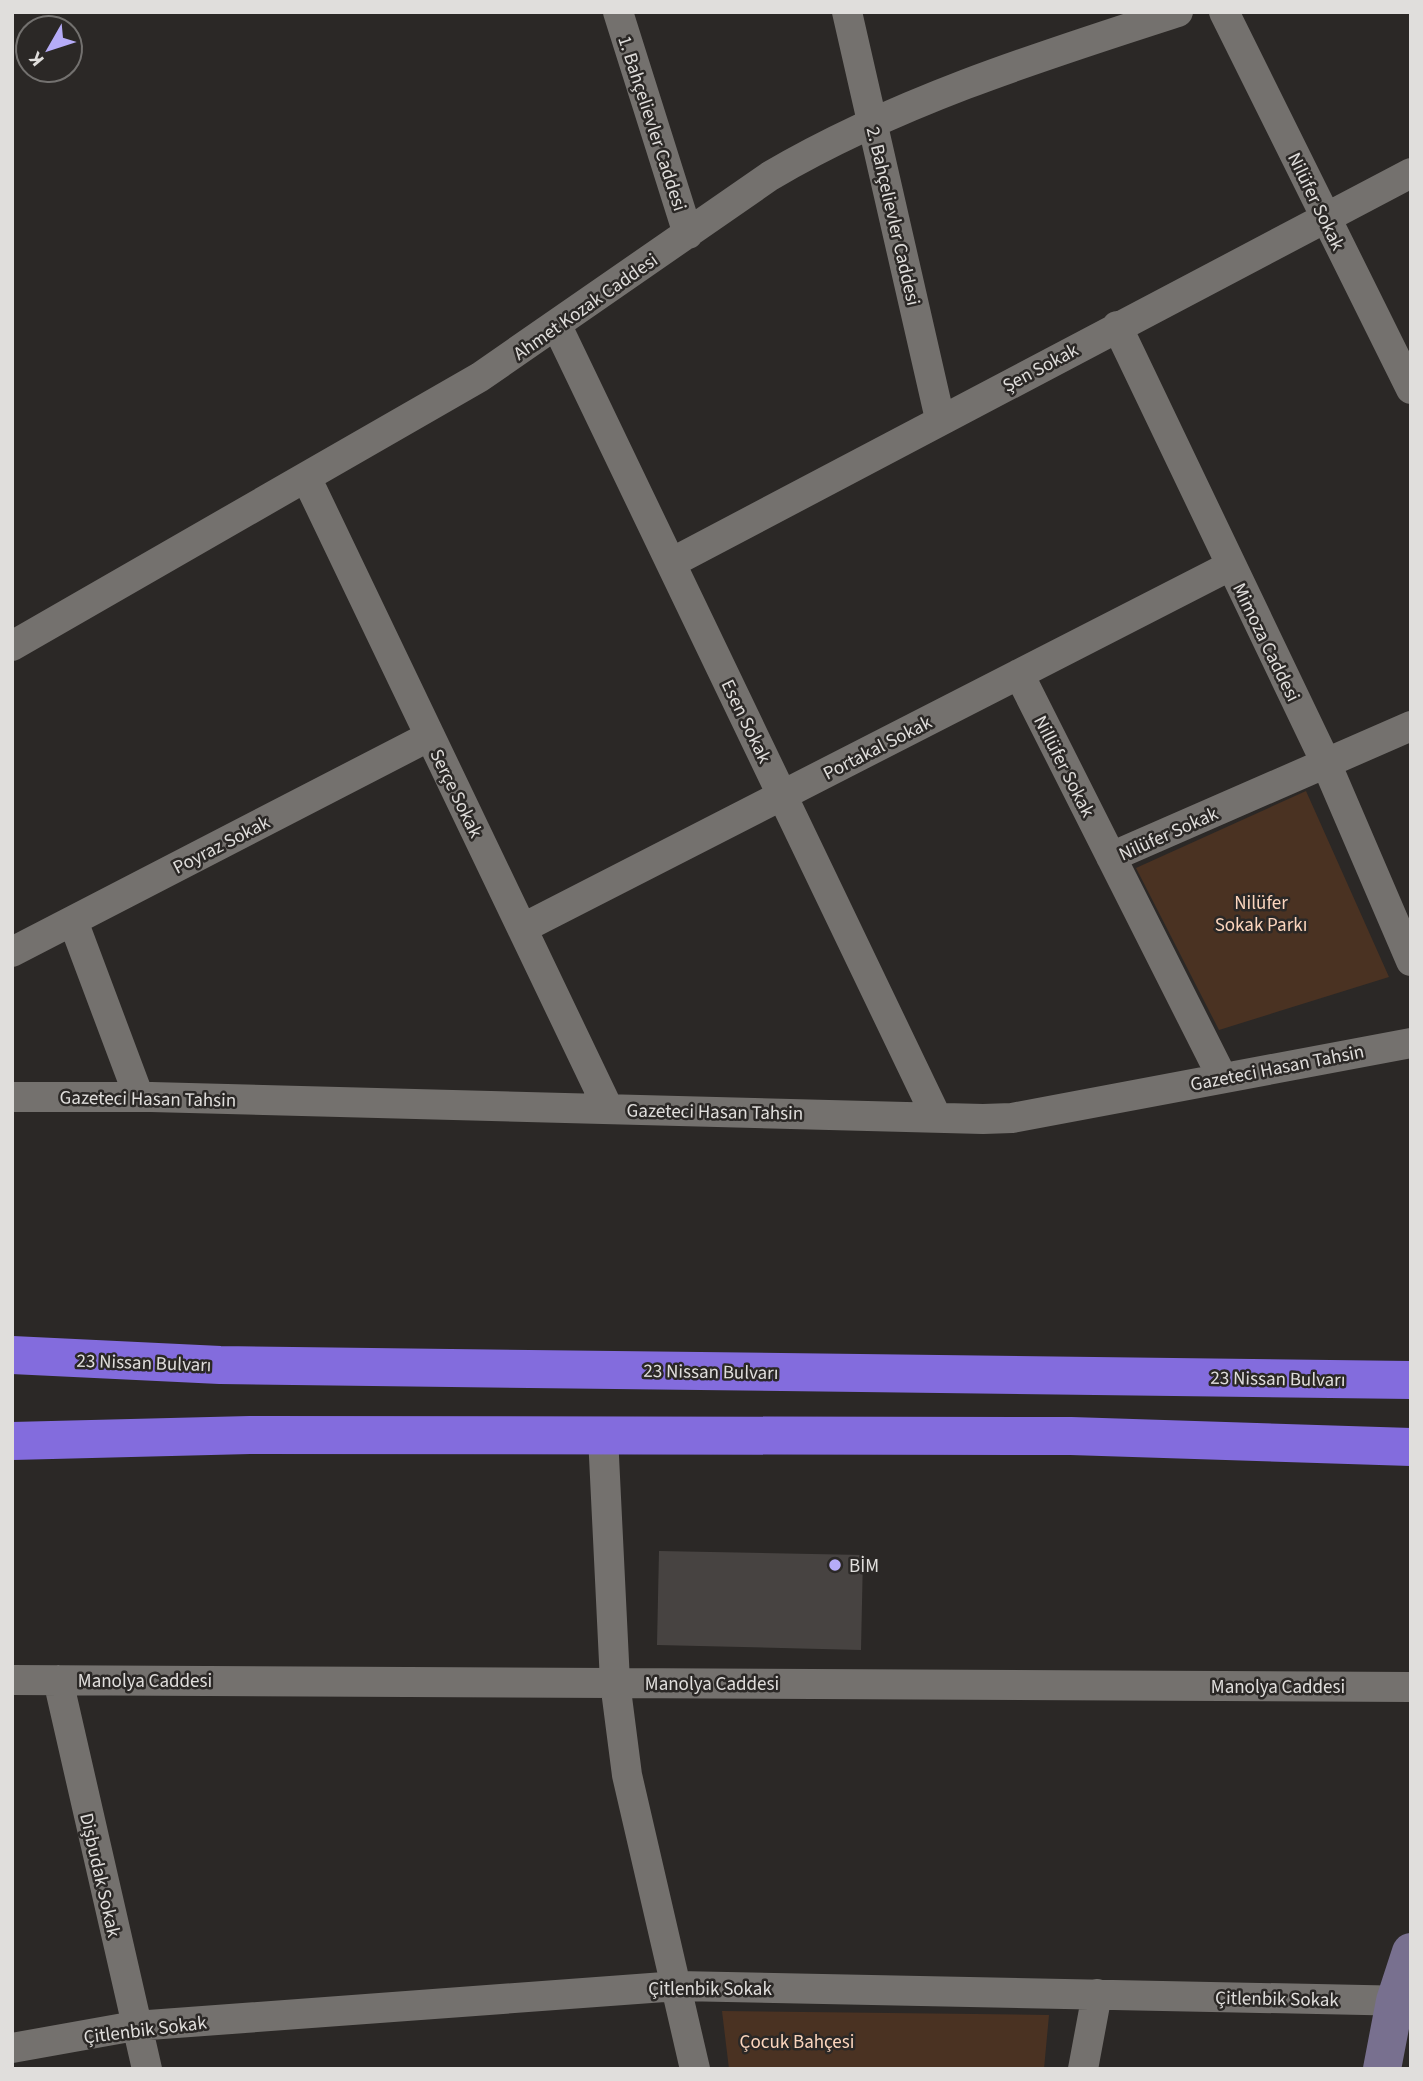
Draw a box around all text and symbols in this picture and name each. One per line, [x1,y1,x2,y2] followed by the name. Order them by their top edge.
[14,14,84,84] north arrow
[610,32,693,215] street label: 1. Bahçelievler Caddesi
[23,45,51,72] text: K
[859,124,926,308] street label: 2. Bahçelievler Caddesi
[1280,148,1351,256] street label: Nilüfer Sokak
[508,247,664,367] street label: Ahmet Kozak Caddesi
[998,337,1084,400] street label: Şen Sokak
[1225,579,1306,707] street label: Mimoza Caddesi
[714,675,778,769] street label: Esen Sokak
[819,709,937,787] street label: Portakal Sokak
[1026,711,1101,823] street label: Nillüfer Sokak
[422,745,489,843] street label: Serçe Sokak
[1115,800,1223,868] street label: Nilüfer Sokak
[168,809,275,881] street label: Poyraz Sokak
[1215,890,1307,939] park label: Nilüfer Sokak Parkı
[1188,1038,1367,1099] street label: Gazeteci Hasan Tahsin
[59,1084,236,1115] street label: Gazeteci Hasan Tahsin
[626,1097,803,1128] street label: Gazeteci Hasan Tahsin
[76,1348,212,1379] street label: 23 Nissan Bulvarı
[643,1358,779,1387] street label: 23 Nissan Bulvarı
[1210,1365,1346,1394] street label: 23 Nissan Bulvarı
[849,1553,879,1580] place label: BİM
[827,1557,843,1573] marker: BİM
[78,1668,212,1695] street label: Manolya Caddesi
[645,1671,779,1698] street label: Manolya Caddesi
[1211,1674,1345,1701] street label: Manolya Caddesi
[72,1810,127,1941] street label: Dişbudak Sokak
[648,1976,772,2003] street label: Çitlenbik Sokak
[1215,1985,1340,2014] street label: Çitlenbik Sokak
[82,2009,209,2051] street label: Çitlenbik Sokak
[740,2029,854,2056] park label: Çocuk Bahçesi

